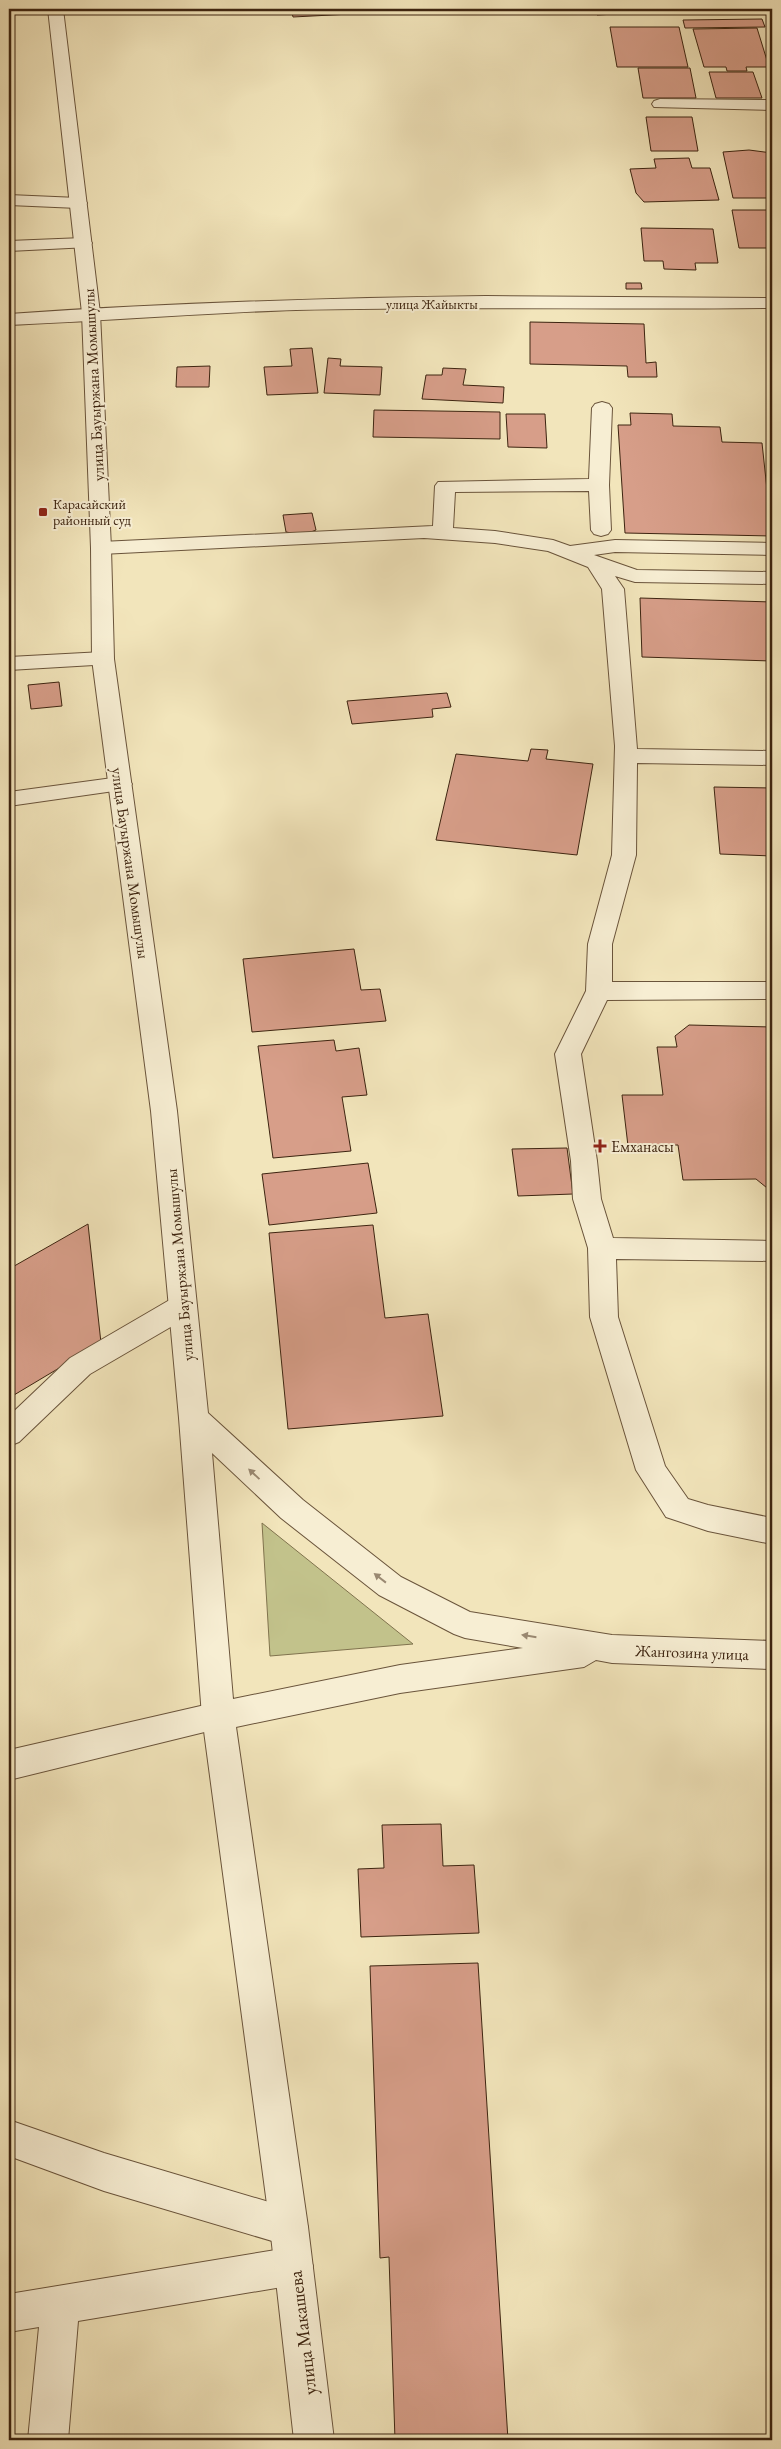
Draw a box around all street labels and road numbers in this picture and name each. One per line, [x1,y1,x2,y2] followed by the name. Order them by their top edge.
[78,288,109,482] street label: улица Бауыржана Момышулы
[386,295,478,313] street label: улица Жайыкты
[107,766,154,960] street label: улица Бауыржана Момышулы
[161,1168,198,1362] street label: улица Бауыржана Момышулы
[634,1640,750,1665] street label: Жангозина улица
[282,2269,323,2397] street label: улица Макашева

